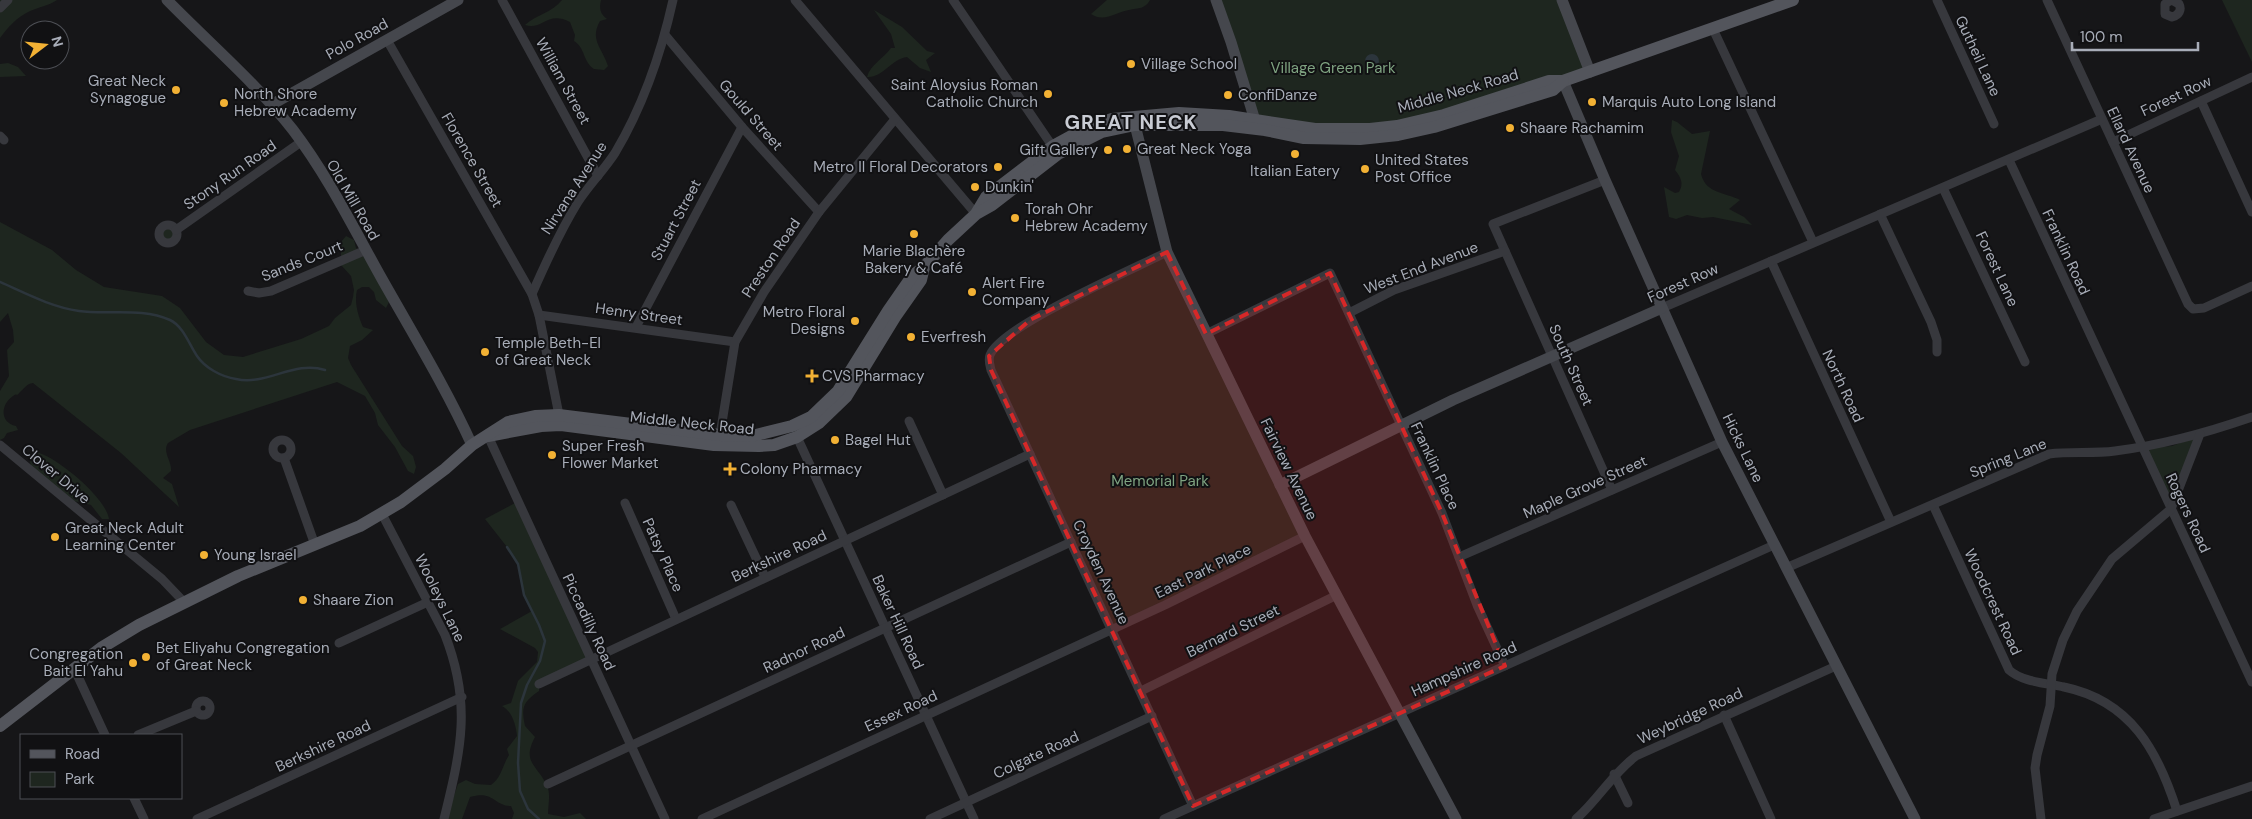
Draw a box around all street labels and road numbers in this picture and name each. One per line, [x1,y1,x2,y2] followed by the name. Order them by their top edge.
[1951,12,2005,100] street label: Gutheil Lane
[322,14,392,64] street label: Polo Road
[531,34,595,128] street label: William Street
[1395,64,1521,118] street label: Middle Neck Road
[2137,71,2215,121] street label: Forest Row
[715,75,788,155] street label: Gould Street
[2102,104,2160,196] street label: Ellard Avenue
[437,109,507,211] street label: Florence Street
[180,136,280,214] street label: Stony Run Road
[536,138,612,238] street label: Nirvana Avenue
[322,156,384,244] street label: Old Mill Road
[646,176,706,264] street label: Stuart Street
[2037,206,2095,298] street label: Franklin Road
[737,214,805,302] street label: Preston Road
[1971,228,2023,310] street label: Forest Lane
[258,236,346,286] street label: Sands Court
[1361,237,1481,299] street label: West End Avenue
[1644,258,1722,308] street label: Forest Row
[594,298,684,330] street label: Henry Street
[1544,321,1598,409] street label: South Street
[1817,346,1869,426] street label: North Road
[629,407,755,439] street label: Middle Neck Road
[1718,410,1768,486] street label: Hicks Lane
[1256,415,1322,523] street label: Fairview Avenue
[1406,419,1464,513] street label: Franklin Place
[1967,433,2049,483] street label: Spring Lane
[17,439,95,509] street label: Clover Drive
[1520,451,1650,523] street label: Maple Grove Street
[2161,470,2215,556] street label: Rogers Road
[638,515,688,595] street label: Patsy Place
[1068,516,1134,628] street label: Croyden Avenue
[728,525,830,587] street label: Berkshire Road
[1152,539,1254,603] street label: East Park Place
[1960,546,2026,658] street label: Woodcrest Road
[410,551,470,645] street label: Wooleys Lane
[558,570,620,674] street label: Piccadilly Road
[867,572,929,672] street label: Baker Hill Road
[1183,600,1283,662] street label: Bernard Street
[760,622,848,678] street label: Radnor Road
[1408,637,1520,701] street label: Hampshire Road
[1634,683,1746,749] street label: Weybridge Road
[861,685,941,737] street label: Essex Road
[272,715,374,777] street label: Berkshire Road
[990,726,1082,784] street label: Colgate Road

